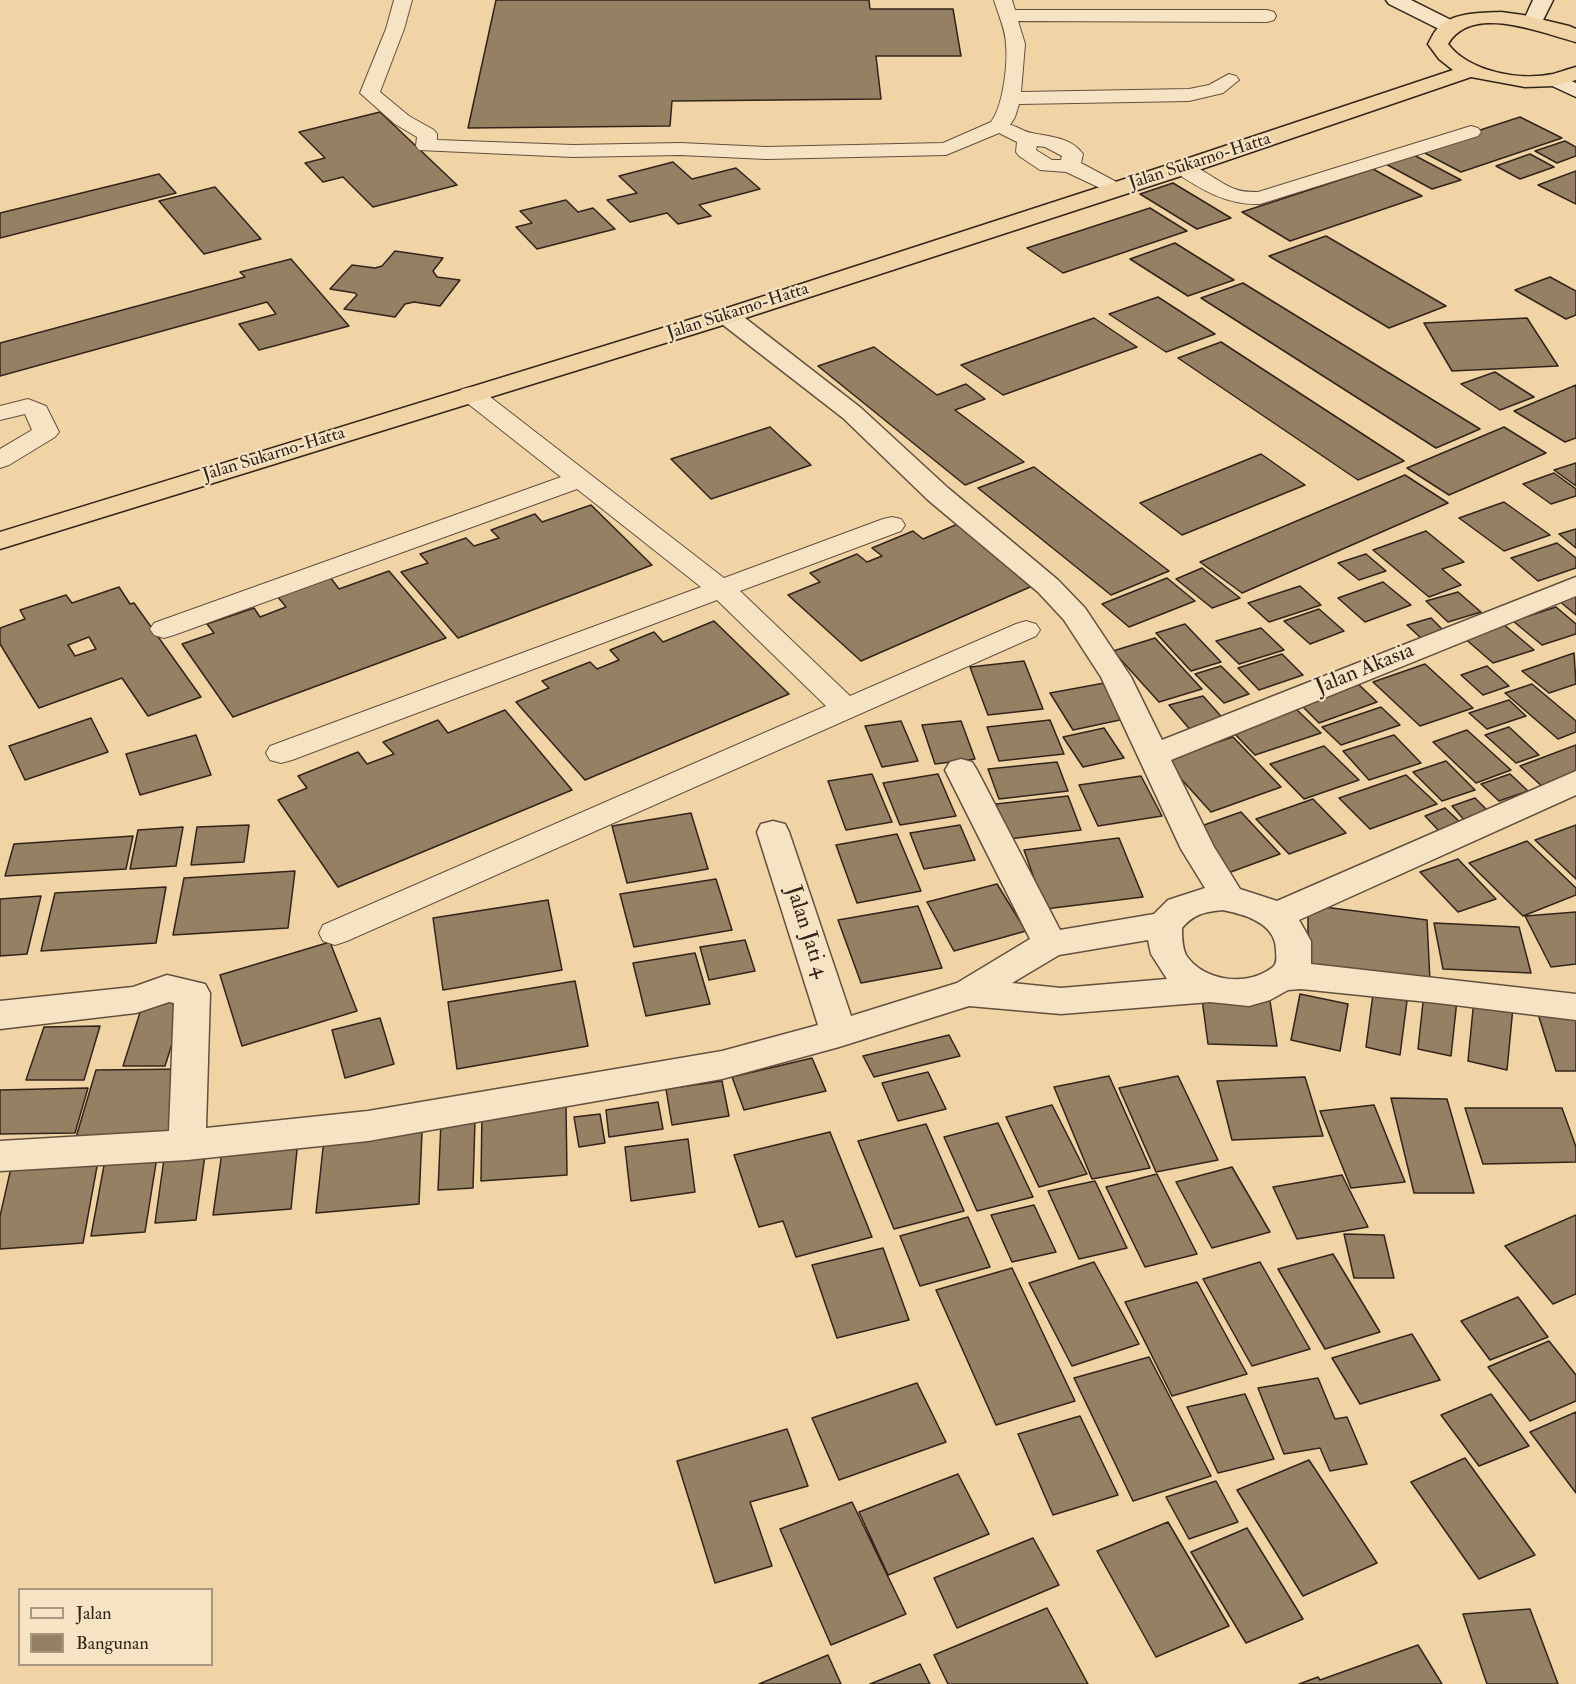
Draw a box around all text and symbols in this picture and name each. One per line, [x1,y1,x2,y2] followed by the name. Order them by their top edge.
[1126,129,1274,195] street label: Jalan Sukarno-Hatta
[664,279,812,345] street label: Jalan Sukarno-Hatta
[200,423,348,487] street label: Jalan Sukarno-Hatta
[1312,638,1418,702] street label: Jalan Akasia
[779,883,833,981] street label: Jalan Jati 4
[18,1588,213,1666] legend
[76,1602,112,1625] text: Jalan
[76,1632,149,1655] text: Bangunan

